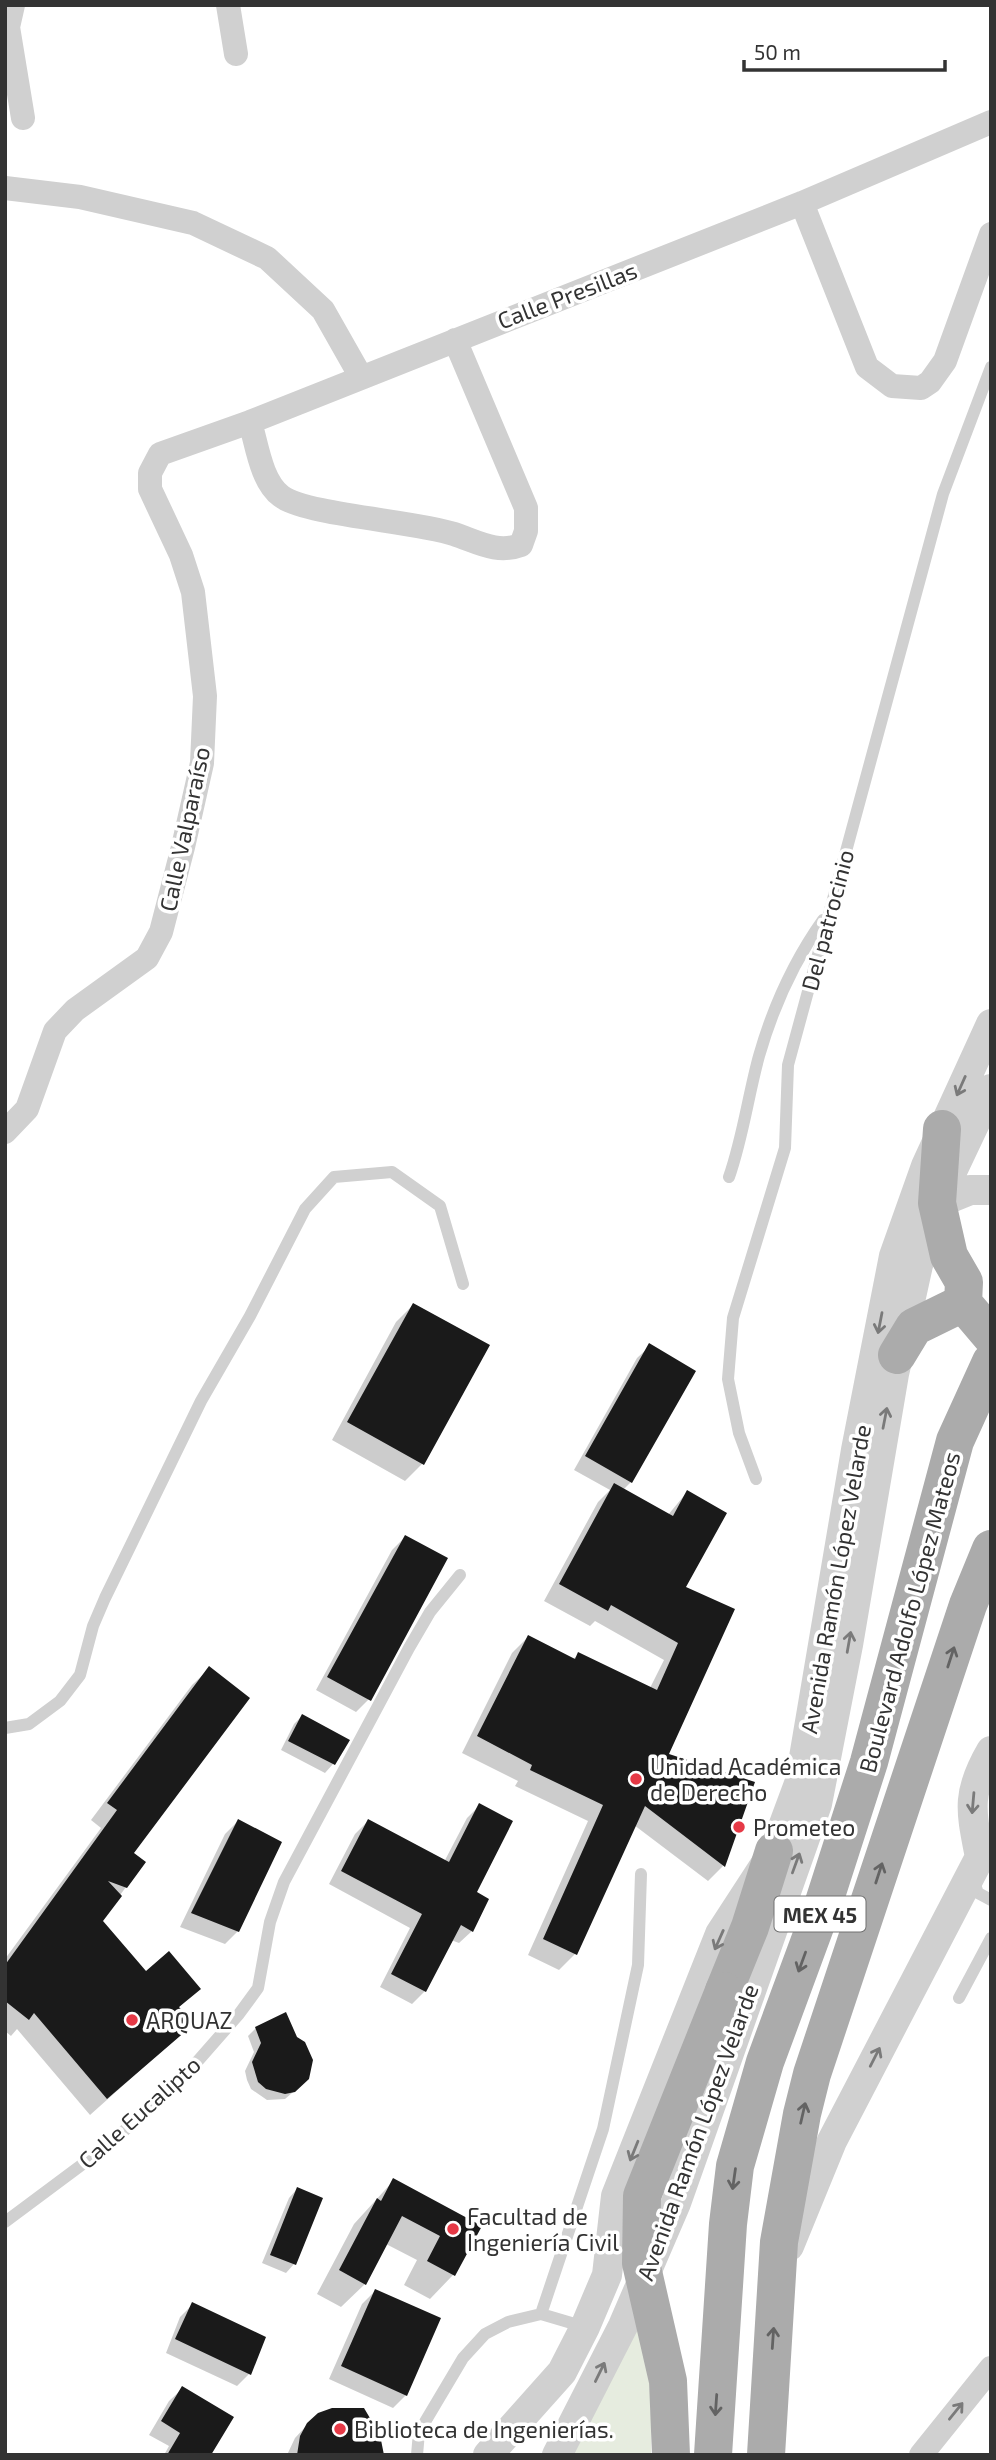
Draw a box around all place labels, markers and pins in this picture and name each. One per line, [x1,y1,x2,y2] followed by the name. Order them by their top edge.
[650,1752,841,1806] place label: Unidad Académica de Derecho
[628,1771,644,1787] marker: Unidad Académica de Derecho
[753,1813,855,1841] place label: Prometeo
[731,1819,747,1835] marker: Prometeo
[146,2006,232,2034] place label: ARQUAZ
[124,2012,140,2028] marker: ARQUAZ
[467,2202,619,2256] place label: Facultad de Ingeniería Civil
[445,2221,461,2237] marker: Facultad de Ingeniería Civil
[354,2415,614,2443] place label: Biblioteca de Ingenierías.
[332,2421,348,2437] marker: Biblioteca de Ingenierías.

